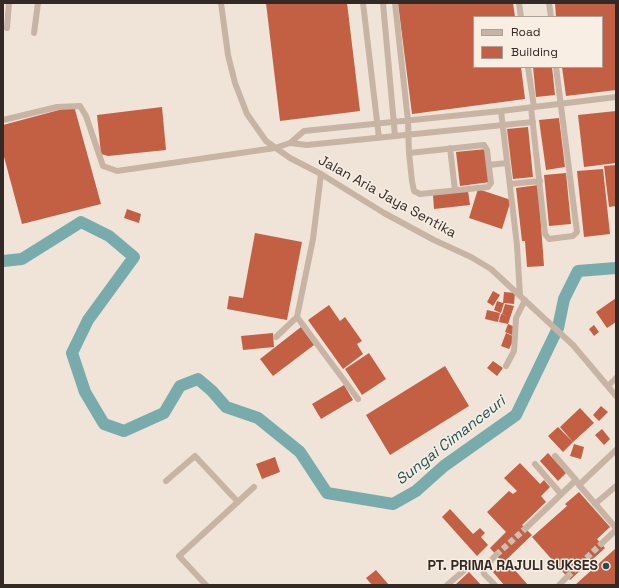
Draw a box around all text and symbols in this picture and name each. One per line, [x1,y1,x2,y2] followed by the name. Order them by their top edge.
[473,16,603,68] legend
[511,24,540,40] text: Road
[511,44,558,60] text: Building
[315,152,459,242] street label: Jalan Aria Jaya Sentika
[393,393,509,489] water label: Sungai Cimanceuri
[427,558,598,574] place label: PT. PRIMA RAJULI SUKSES
[601,561,611,571] marker: PT. PRIMA RAJULI SUKSES

